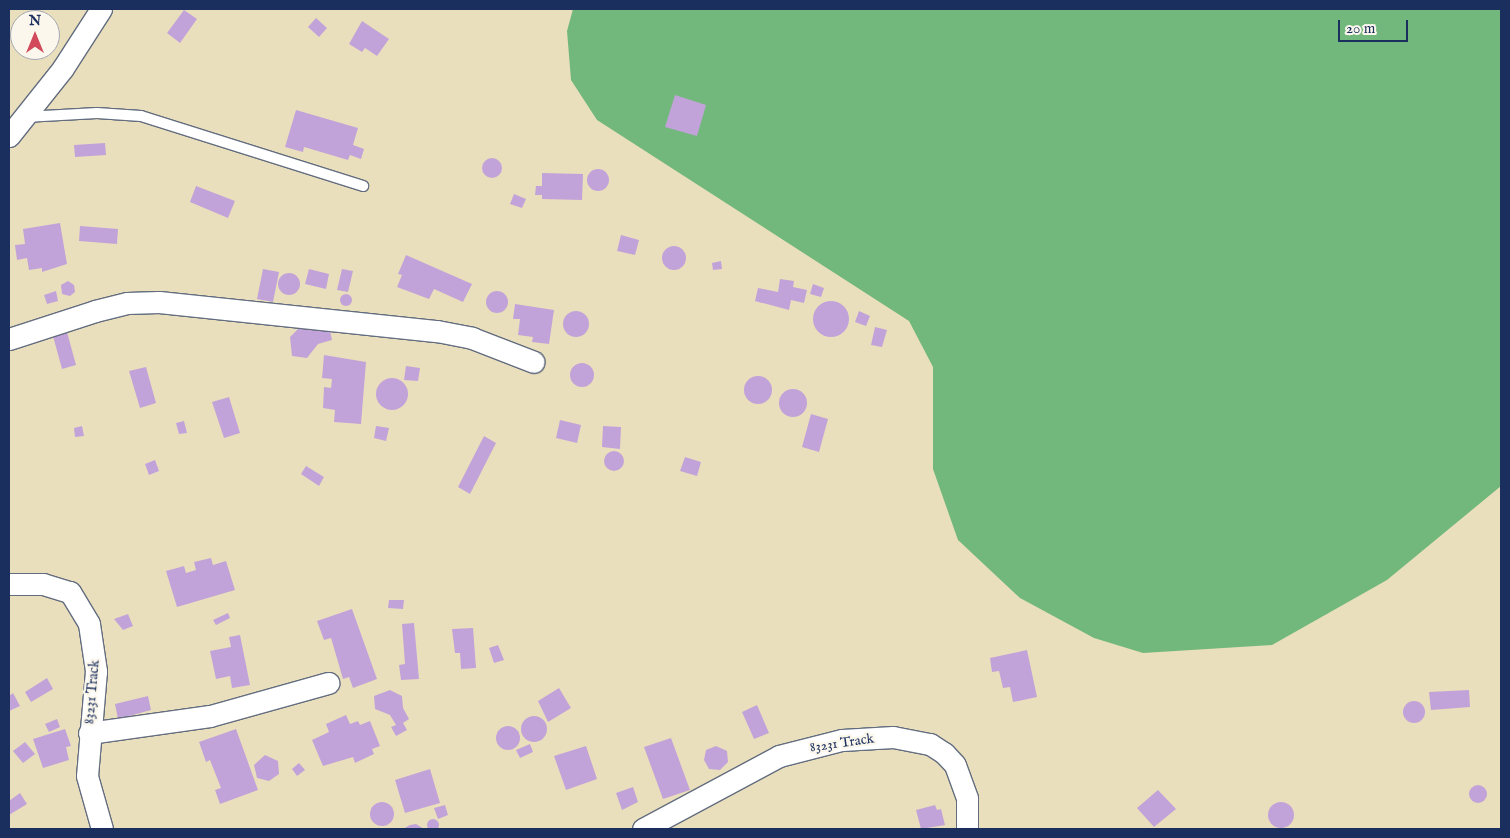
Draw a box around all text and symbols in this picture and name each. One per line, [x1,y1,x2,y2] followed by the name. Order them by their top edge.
[10,10,60,60] north arrow
[1340,10,1410,42] scale bar
[29,12,41,30] text: N
[1346,19,1375,38] text: 20 m
[81,659,103,725] street label: 83231 Track
[809,730,875,756] street label: 83231 Track

